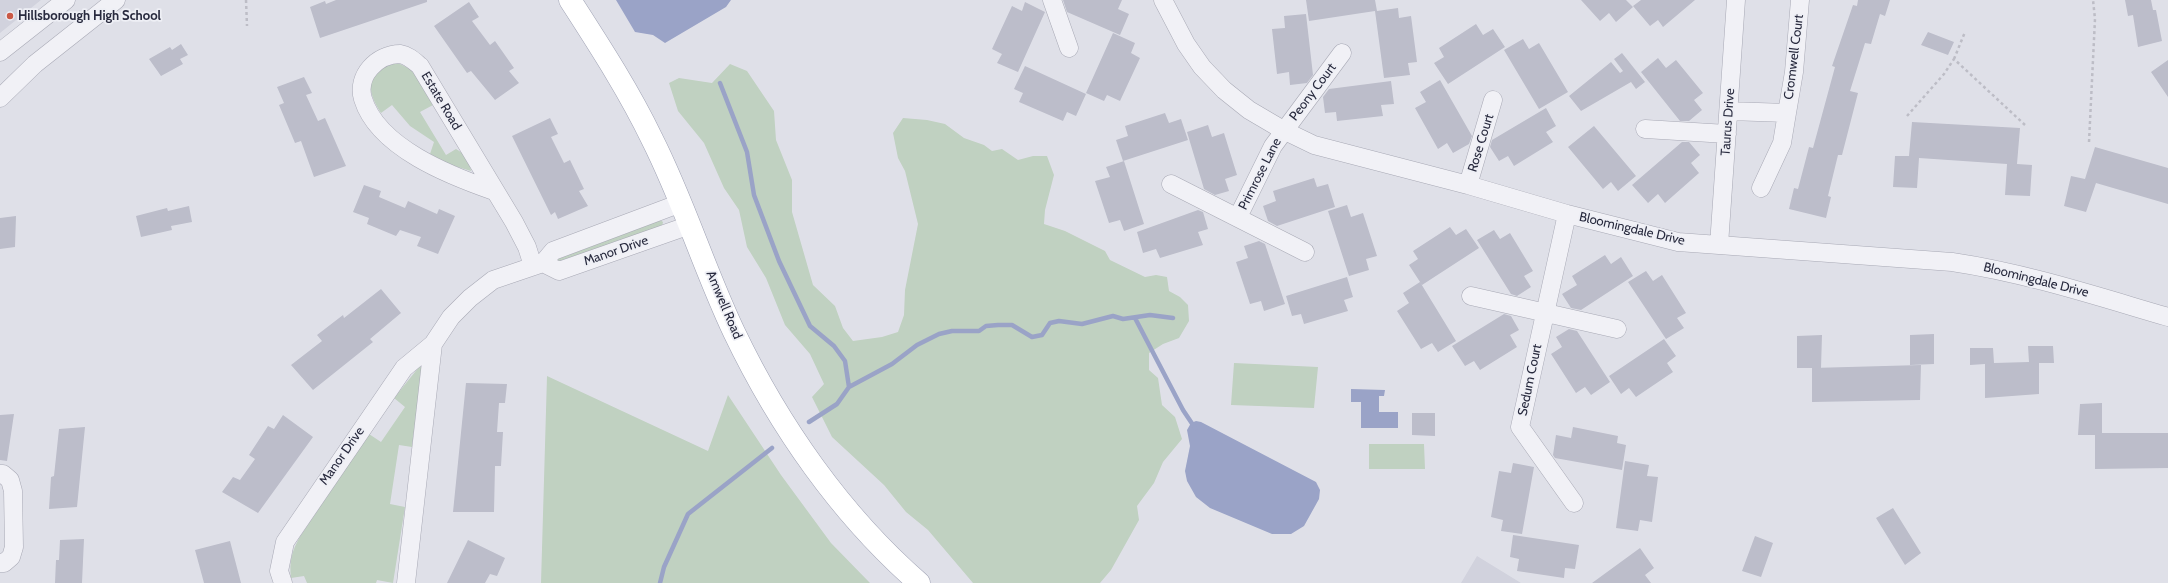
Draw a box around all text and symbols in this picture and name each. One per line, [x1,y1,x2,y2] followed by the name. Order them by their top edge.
[18,8,161,24] place label: Hillsborough High School
[5,11,15,21] marker: Hillsborough High School
[1781,14,1807,100] street label: Cromwell Court
[1286,60,1340,124] street label: Peony Court
[418,69,464,133] street label: Estate Road
[1718,88,1738,156] street label: Taurus Drive
[1465,112,1497,174] street label: Rose Court
[1235,136,1285,212] street label: Primrose Lane
[1578,209,1686,249] street label: Bloomingdale Drive
[582,233,650,269] street label: Manor Drive
[1982,259,2090,301] street label: Bloomingdale Drive
[703,269,745,341] street label: Amwell Road
[1515,343,1545,417] street label: Sedum Court
[316,424,368,488] street label: Manor Drive

